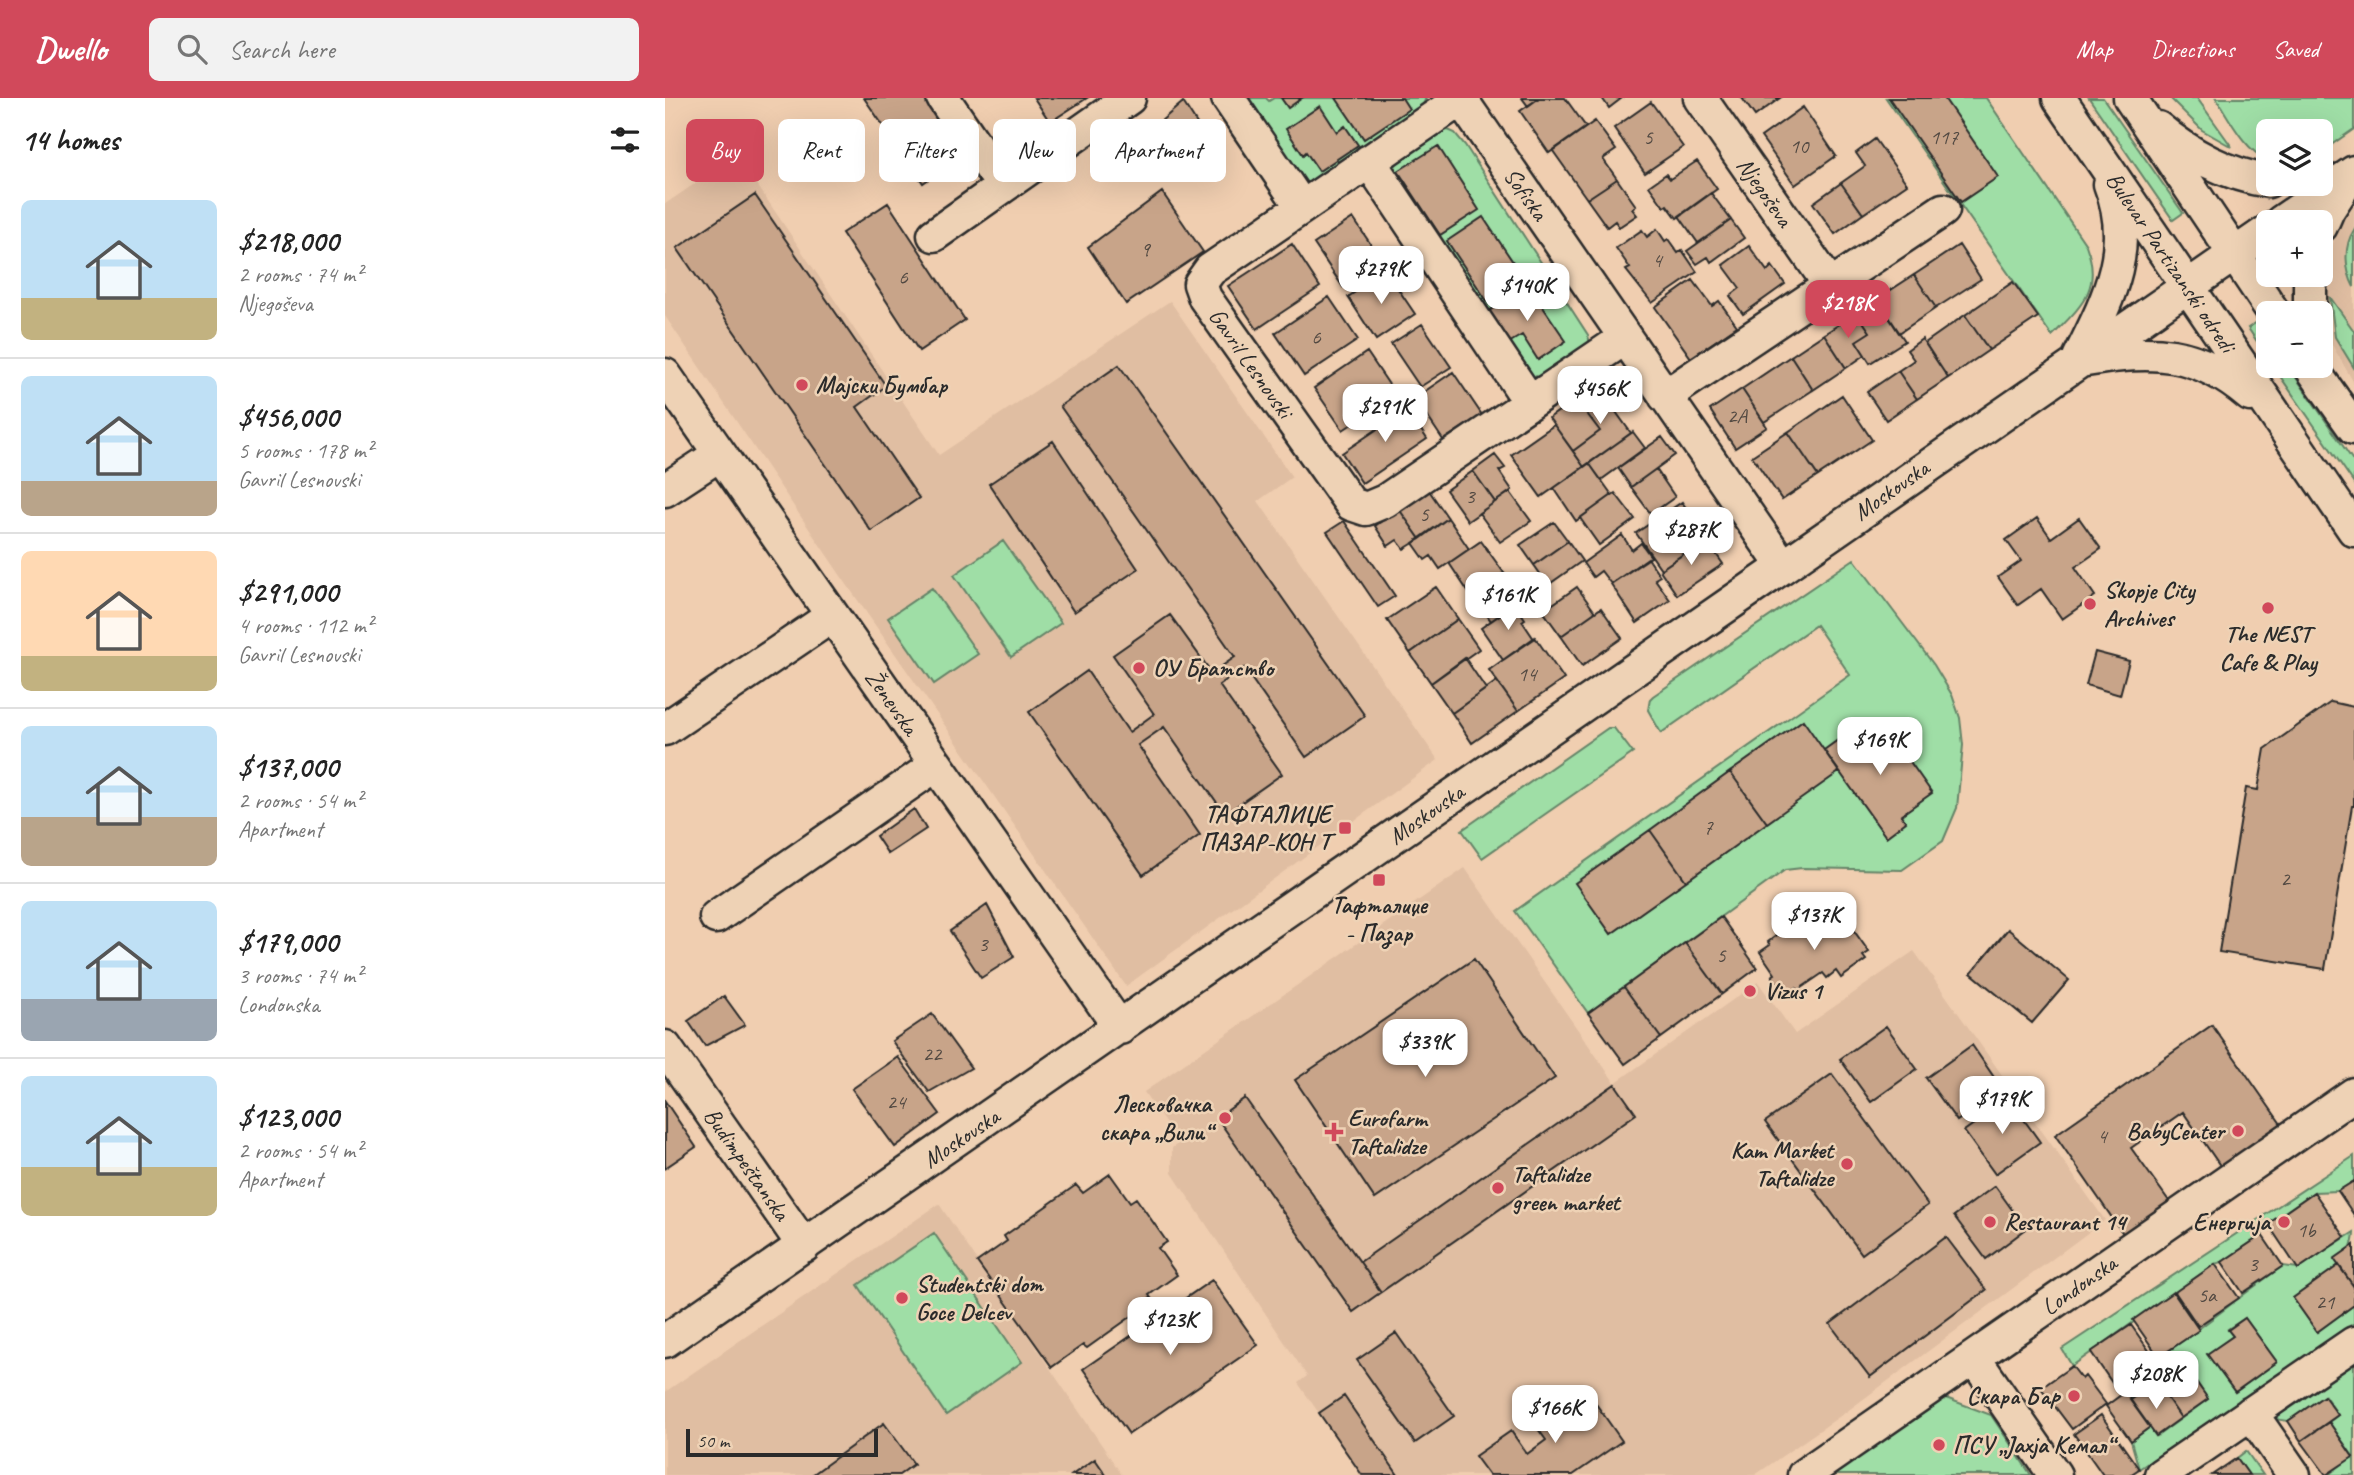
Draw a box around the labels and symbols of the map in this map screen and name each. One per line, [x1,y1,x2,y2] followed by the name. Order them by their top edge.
[1643,124,1654,150] house number: 5
[1930,124,1960,150] house number: 117
[1790,133,1810,159] house number: 10
[1730,151,1800,234] street label: Njegoševa
[1497,162,1556,227] street label: Sofiska
[2100,166,2244,360] street label: Bulevar Partizanski odredi
[1140,236,1151,262] house number: 9
[1332,246,1430,306] pin: $279K
[1652,247,1664,273] house number: 4
[898,264,908,290] house number: 6
[1478,264,1576,323] pin: $140K
[1799,280,1897,340] pin: $218K
[1202,302,1301,426] street label: Gavril Lesnovski
[1311,324,1321,350] house number: 6
[1551,366,1649,426] pin: $456K
[816,370,949,400] place label: Мајски Бумбар
[794,377,810,393] marker: Мајски Бумбар
[1336,384,1434,444] pin: $291K
[1727,403,1748,429] house number: 2А
[1847,452,1937,527] street label: Moskovska
[1465,483,1476,509] house number: 3
[1419,501,1430,527] house number: 5
[1642,508,1740,567] pin: $287K
[1459,573,1557,632] pin: $161K
[2104,575,2196,633] place label: Skopje City Archives
[2082,596,2098,612] marker: Skopje City Archives
[2260,600,2276,616] marker: The NEST Cafe & Play
[2219,619,2318,677] place label: The NEST Cafe & Play
[1153,653,1276,683] place label: ОУ Братство
[1131,660,1147,676] marker: ОУ Братство
[1518,661,1539,687] house number: 14
[859,663,927,743] street label: Ženevska
[1831,718,1929,777] pin: $169K
[1382,776,1472,851] street label: Moskovska
[1200,799,1337,857] place label: ТАФТАЛИЏЕ ПАЗАР-КОН Т
[1703,814,1714,840] house number: 7
[1337,820,1353,836] marker: ТАФТАЛИЏЕ ПАЗАР-КОН Т
[2280,866,2291,892] house number: 2
[1371,872,1387,888] marker: Тафталиџе - Пазар
[1332,890,1428,949] place label: Тафталиџе - Пазар
[1765,892,1863,952] pin: $137K
[978,931,989,957] house number: 3
[1716,942,1727,968] house number: 5
[1764,976,1825,1006] place label: Vizus 1
[1742,983,1758,999] marker: Vizus 1
[1376,1020,1474,1079] pin: $339K
[923,1041,943,1067] house number: 22
[1953,1076,2051,1136] pin: $179K
[887,1089,908,1115] house number: 24
[1100,1089,1217,1147] place label: Лесковачка скара „Вили“
[917,1100,1007,1174] street label: Moskovska
[697,1102,798,1227] street label: Budimpeštanska
[1348,1103,1429,1161] place label: Eurofarm Taftalidze
[1217,1110,1233,1126] marker: Лесковачка скара „Вили“
[2126,1116,2226,1146] place label: BabyCenter
[2097,1123,2109,1149] house number: 4
[2230,1123,2246,1139] marker: BabyCenter
[1326,1124,1342,1140] marker: Eurofarm Taftalidze
[1731,1135,1836,1193] place label: Kam Market Taftalidze
[1839,1156,1855,1172] marker: Kam Market Taftalidze
[1512,1159,1623,1217] place label: Taftalidze green market
[1490,1180,1506,1196] marker: Taftalidze green market
[2004,1207,2129,1237] place label: Restaurant 14
[2193,1207,2272,1237] place label: Енергија
[1982,1214,1998,1230] marker: Restaurant 14
[2276,1214,2292,1230] marker: Енергија
[2297,1217,2317,1243] house number: 1b
[2036,1247,2124,1322] street label: Londonska
[2248,1251,2259,1277] house number: 3
[916,1269,1044,1327] place label: Studentski dom Goce Delcev
[2198,1282,2218,1308] house number: 5a
[2316,1289,2336,1315] house number: 21
[894,1290,910,1306] marker: Studentski dom Goce Delcev
[1121,1298,1219,1357] pin: $123K
[2107,1352,2205,1411] pin: $208K
[1967,1381,2062,1411] place label: Скара Бар
[1506,1386,1604,1445] pin: $166K
[2066,1388,2082,1404] marker: Скара Бар
[686,1426,879,1458] scale bar
[1953,1430,2118,1460] place label: ПСУ „Јахја Кемал“
[1931,1437,1947,1453] marker: ПСУ „Јахја Кемал“

